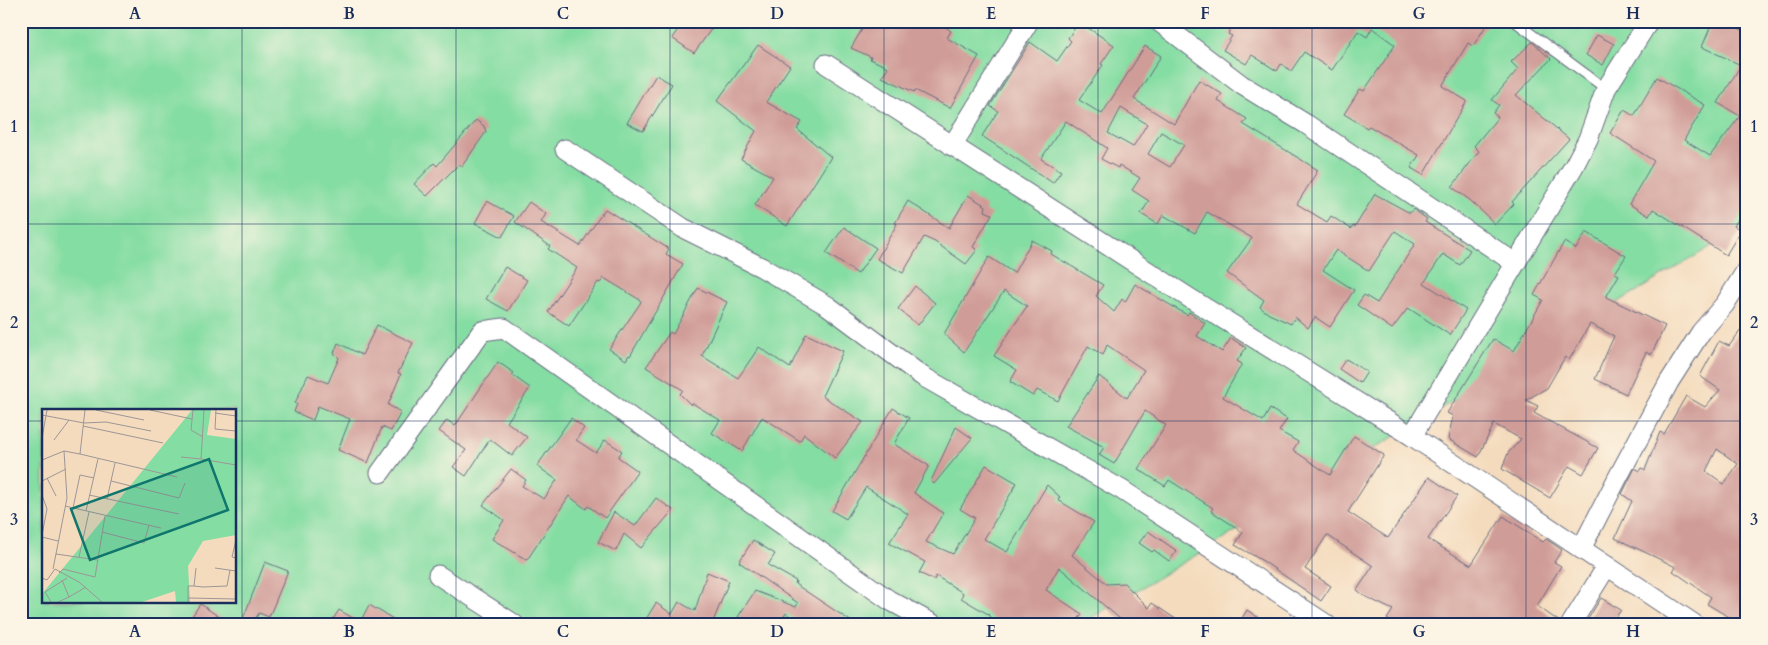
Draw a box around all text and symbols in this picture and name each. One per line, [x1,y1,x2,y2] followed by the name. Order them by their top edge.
[129,3,141,25] text: A
[343,3,355,25] text: B
[557,3,569,25] text: C
[770,3,784,25] text: D
[986,3,996,25] text: E
[1200,3,1210,25] text: F
[1412,3,1426,25] text: G
[1626,3,1640,25] text: H
[10,116,18,138] text: 1
[1750,116,1758,138] text: 1
[10,312,18,334] text: 2
[1750,312,1758,334] text: 2
[42,409,236,602] inset map
[10,509,18,531] text: 3
[1750,509,1758,531] text: 3
[129,621,141,643] text: A
[343,621,355,643] text: B
[557,621,569,643] text: C
[770,621,784,643] text: D
[986,621,996,643] text: E
[1200,621,1210,643] text: F
[1412,621,1426,643] text: G
[1626,621,1640,643] text: H

